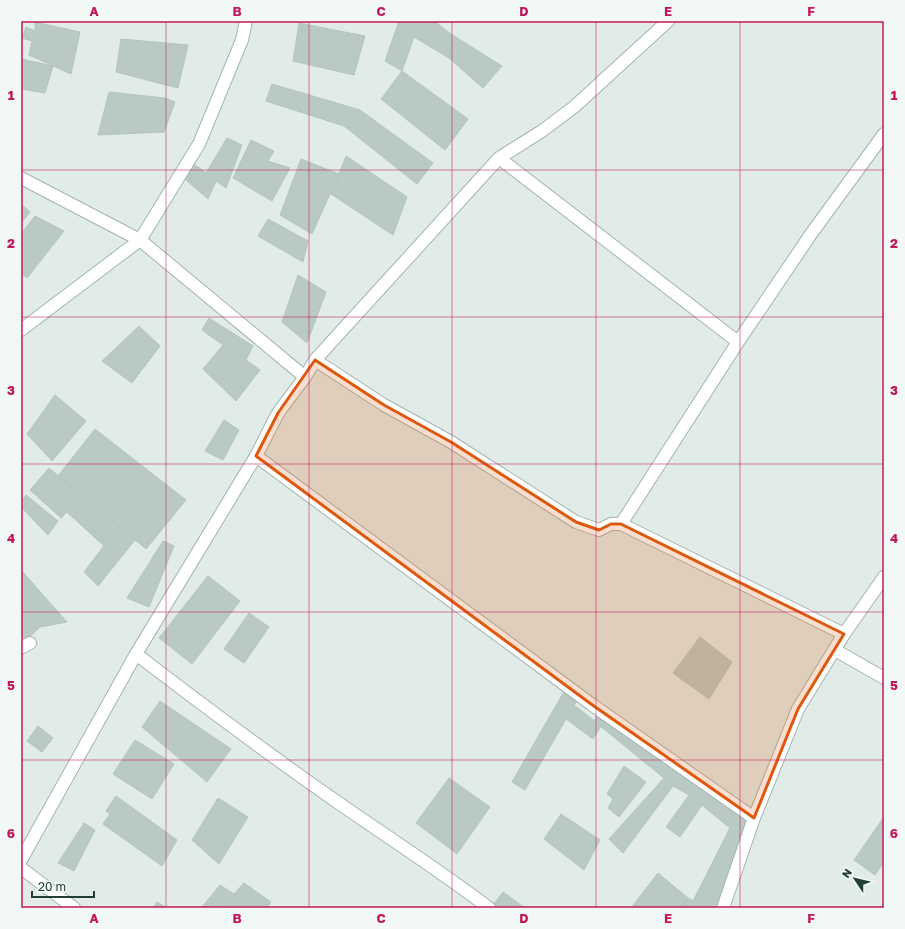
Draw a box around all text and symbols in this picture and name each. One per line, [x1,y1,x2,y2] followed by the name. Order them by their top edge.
[89,3,99,19] text: A
[232,3,242,19] text: B
[376,3,386,19] text: C
[519,3,529,19] text: D
[664,3,672,19] text: E
[807,3,815,19] text: F
[8,87,15,103] text: 1
[891,87,898,103] text: 1
[7,235,15,251] text: 2
[890,235,898,251] text: 2
[7,382,15,398] text: 3
[890,382,898,398] text: 3
[7,530,15,546] text: 4
[890,530,898,546] text: 4
[7,677,15,693] text: 5
[890,677,898,693] text: 5
[7,825,15,841] text: 6
[890,825,898,841] text: 6
[835,859,875,899] north arrow
[839,866,854,880] text: N
[32,873,94,899] scale bar
[38,879,66,894] text: 20 m
[89,910,99,926] text: A
[232,910,242,926] text: B
[376,910,386,926] text: C
[519,910,529,926] text: D
[664,910,672,926] text: E
[807,910,815,926] text: F

